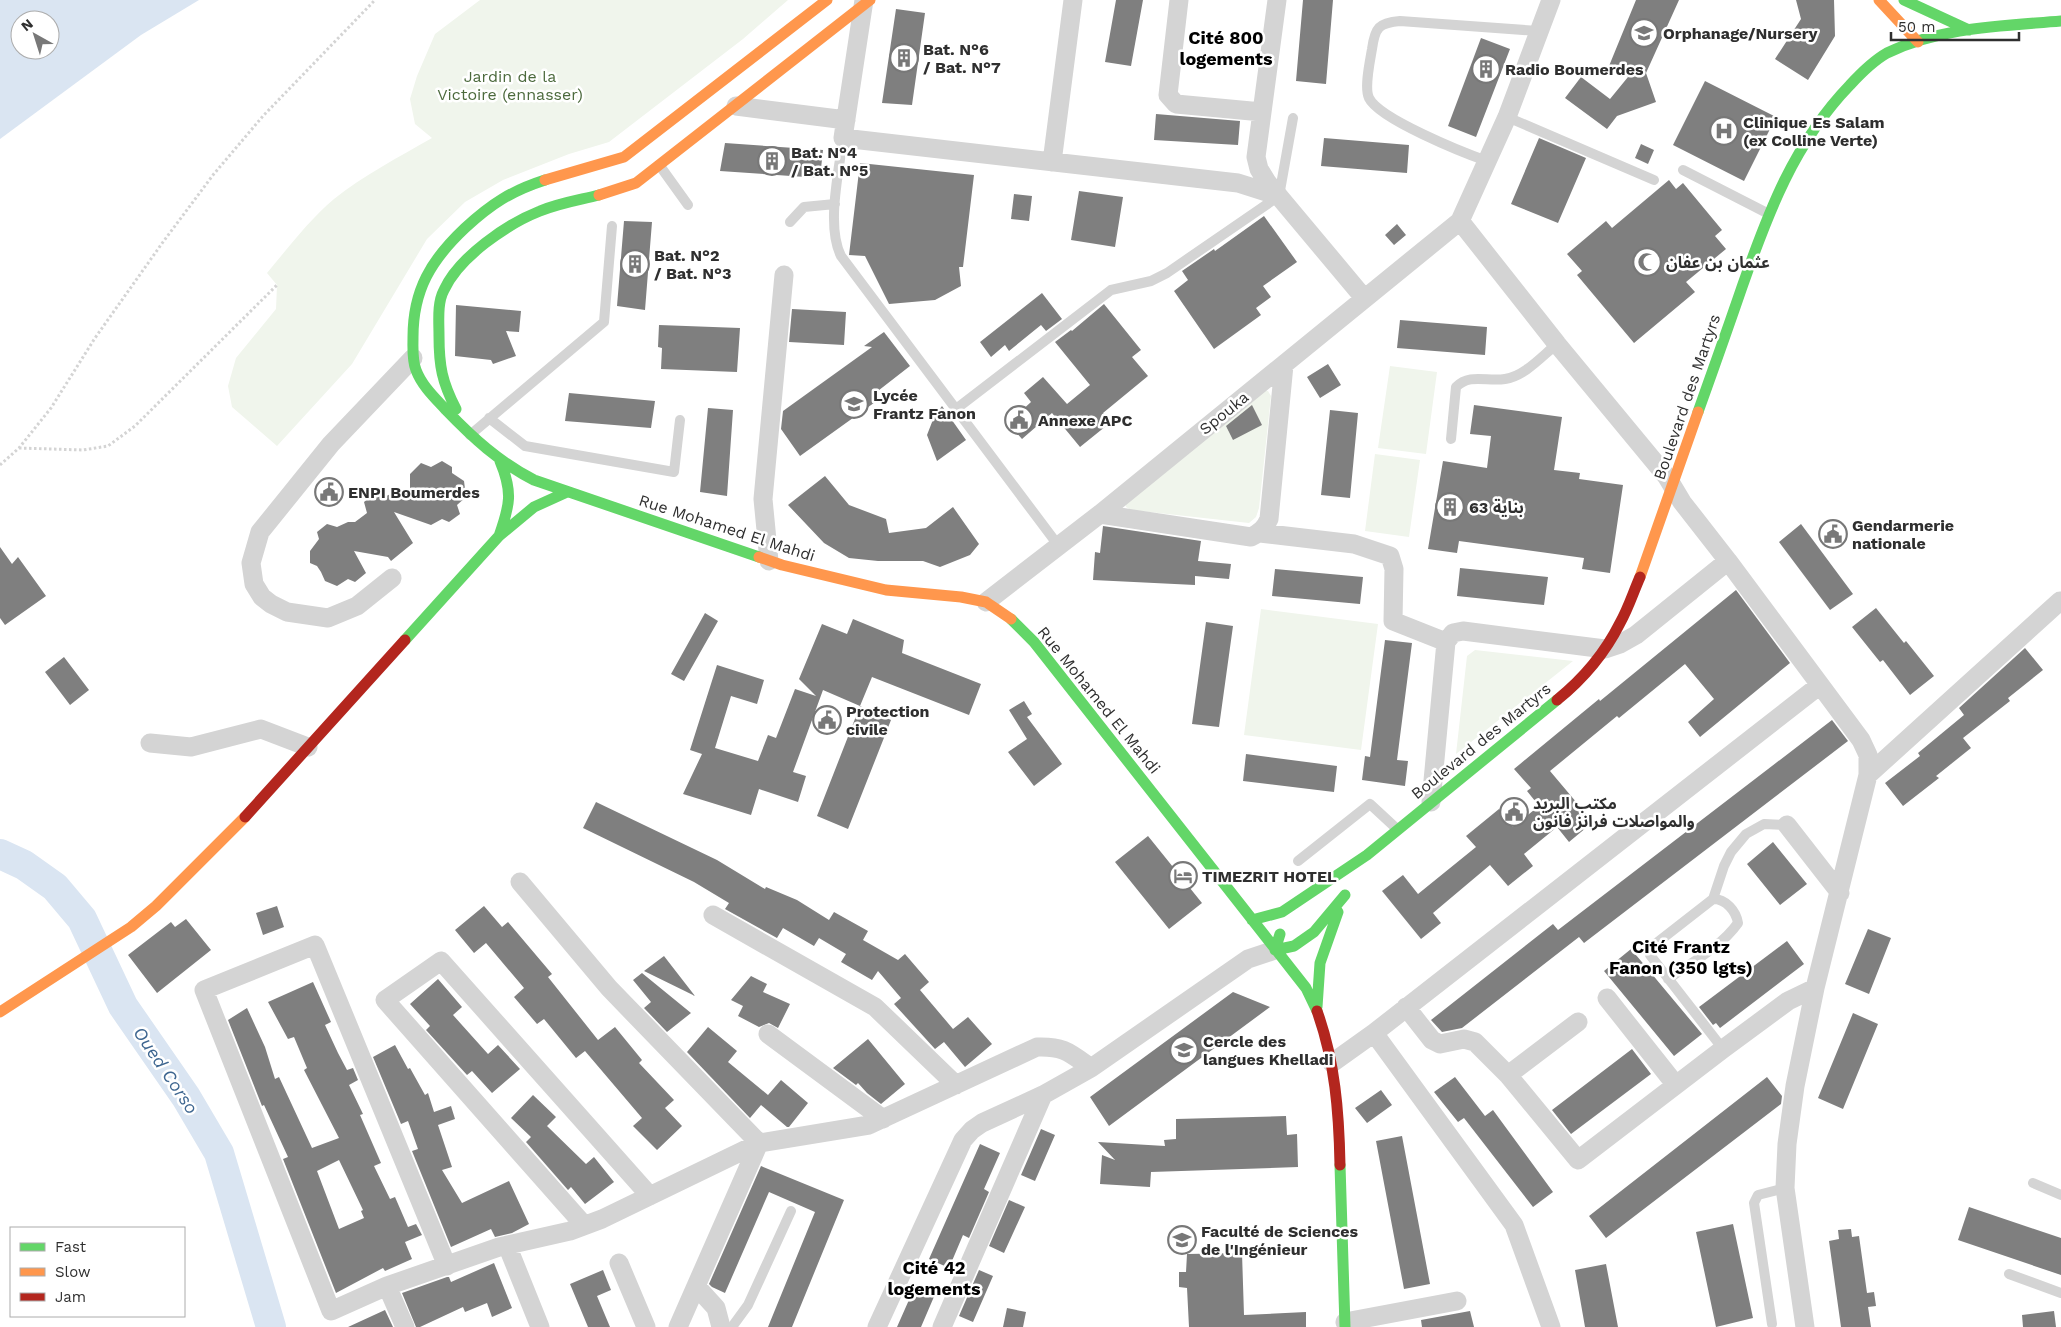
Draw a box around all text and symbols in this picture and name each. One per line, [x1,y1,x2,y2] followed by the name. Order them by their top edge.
[10,10,60,60] north arrow
[1891,10,2018,42] scale bar
[18,15,36,34] text: N
[1629,18,1659,48] school or university icon: Orphanage/Nursery
[1898,18,1935,36] text: 50 m
[1663,24,1819,43] place label: Orphanage/Nursery
[1180,27,1273,69] district label: Cité 800 logements
[923,40,1001,77] place label: Bat. N°6 / Bat. N°7
[889,43,919,73] building icon: Bat. N°6 / Bat. N°7
[1471,54,1501,84] building icon: Radio Boumerdes
[1505,60,1644,79] place label: Radio Boumerdes
[437,67,583,104] park label: Jardin de la Victoire (ennasser)
[1743,113,1885,150] place label: Clinique Es Salam (ex Colline Verte)
[1709,116,1739,146] hospital icon: Clinique Es Salam (ex Colline Verte)
[791,143,868,180] place label: Bat. N°4 / Bat. N°5
[757,146,787,176] building icon: Bat. N°4 / Bat. N°5
[654,246,732,283] place label: Bat. N°2 / Bat. N°3
[1632,247,1662,277] mosque icon: عثمان بن عفان
[620,249,650,279] building icon: Bat. N°2 / Bat. N°3
[1666,253,1770,272] place label: عثمان بن عفان
[1650,312,1724,482] street label: Boulevard des Martyrs
[873,386,976,423] place label: Lycée Frantz Fanon
[1196,387,1252,439] street label: Spouka
[839,389,869,419] school or university icon: Lycée Frantz Fanon
[1004,405,1034,435] public building icon: Annexe APC
[1038,411,1133,430] place label: Annexe APC
[314,477,344,507] public building icon: ENPI Boumerdes
[348,483,480,502] place label: ENPI Boumerdes
[637,491,817,565] street label: Rue Mohamed El Mahdi
[1435,492,1465,522] building icon: بناية 63
[1469,498,1524,517] place label: بناية 63
[1852,516,1954,553] place label: Gendarmerie nationale
[1818,519,1848,549] public building icon: Gendarmerie nationale
[1034,623,1164,777] street label: Rue Mohamed El Mahdi
[1407,679,1555,803] street label: Boulevard des Martyrs
[846,702,929,739] place label: Protection civile
[812,705,842,735] public building icon: Protection civile
[1533,794,1695,831] place label: مكتب البريد والمواصلات فرانز فانون
[1499,797,1529,827] public building icon: مكتب البريد والمواصلات فرانز فانون
[1168,861,1198,891] hotel icon: TIMEZRIT HOTEL
[1202,867,1337,886] place label: TIMEZRIT HOTEL
[1609,936,1753,978] district label: Cité Frantz Fanon (350 lgts)
[129,1022,203,1118] water label: Oued Corso
[1203,1032,1334,1069] place label: Cercle des langues Khelladi
[1169,1035,1199,1065] school or university icon: Cercle des langues Khelladi
[1201,1222,1358,1259] place label: Faculté de Sciences de l'Ingénieur
[1167,1225,1197,1255] school or university icon: Faculté de Sciences de l'Ingénieur
[10,1227,185,1317] legend
[55,1238,87,1256] text: Fast
[888,1257,981,1299] district label: Cité 42 logements
[55,1263,91,1281] text: Slow
[55,1288,86,1306] text: Jam

